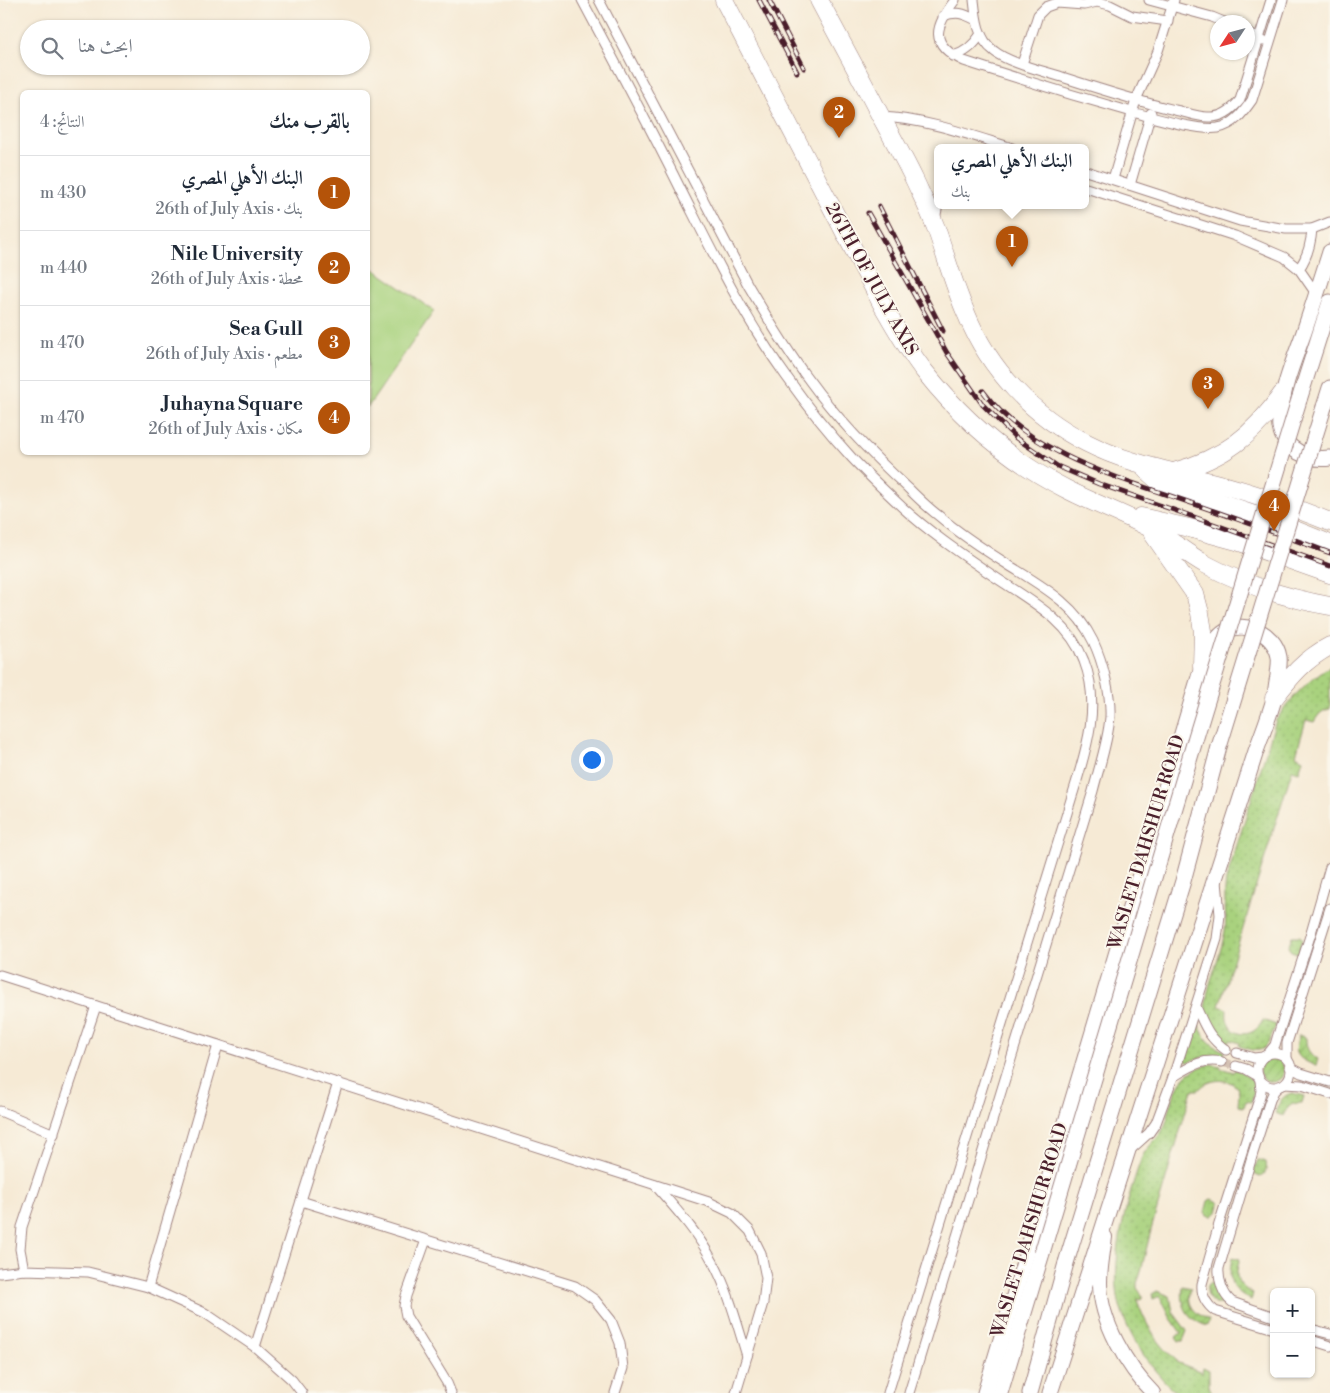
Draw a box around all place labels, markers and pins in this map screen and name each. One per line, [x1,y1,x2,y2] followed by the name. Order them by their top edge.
[823,97,855,138] pin: 2
[996,226,1028,267] pin: 1
[1192,368,1224,409] pin: 3
[1258,490,1290,531] pin: 4

